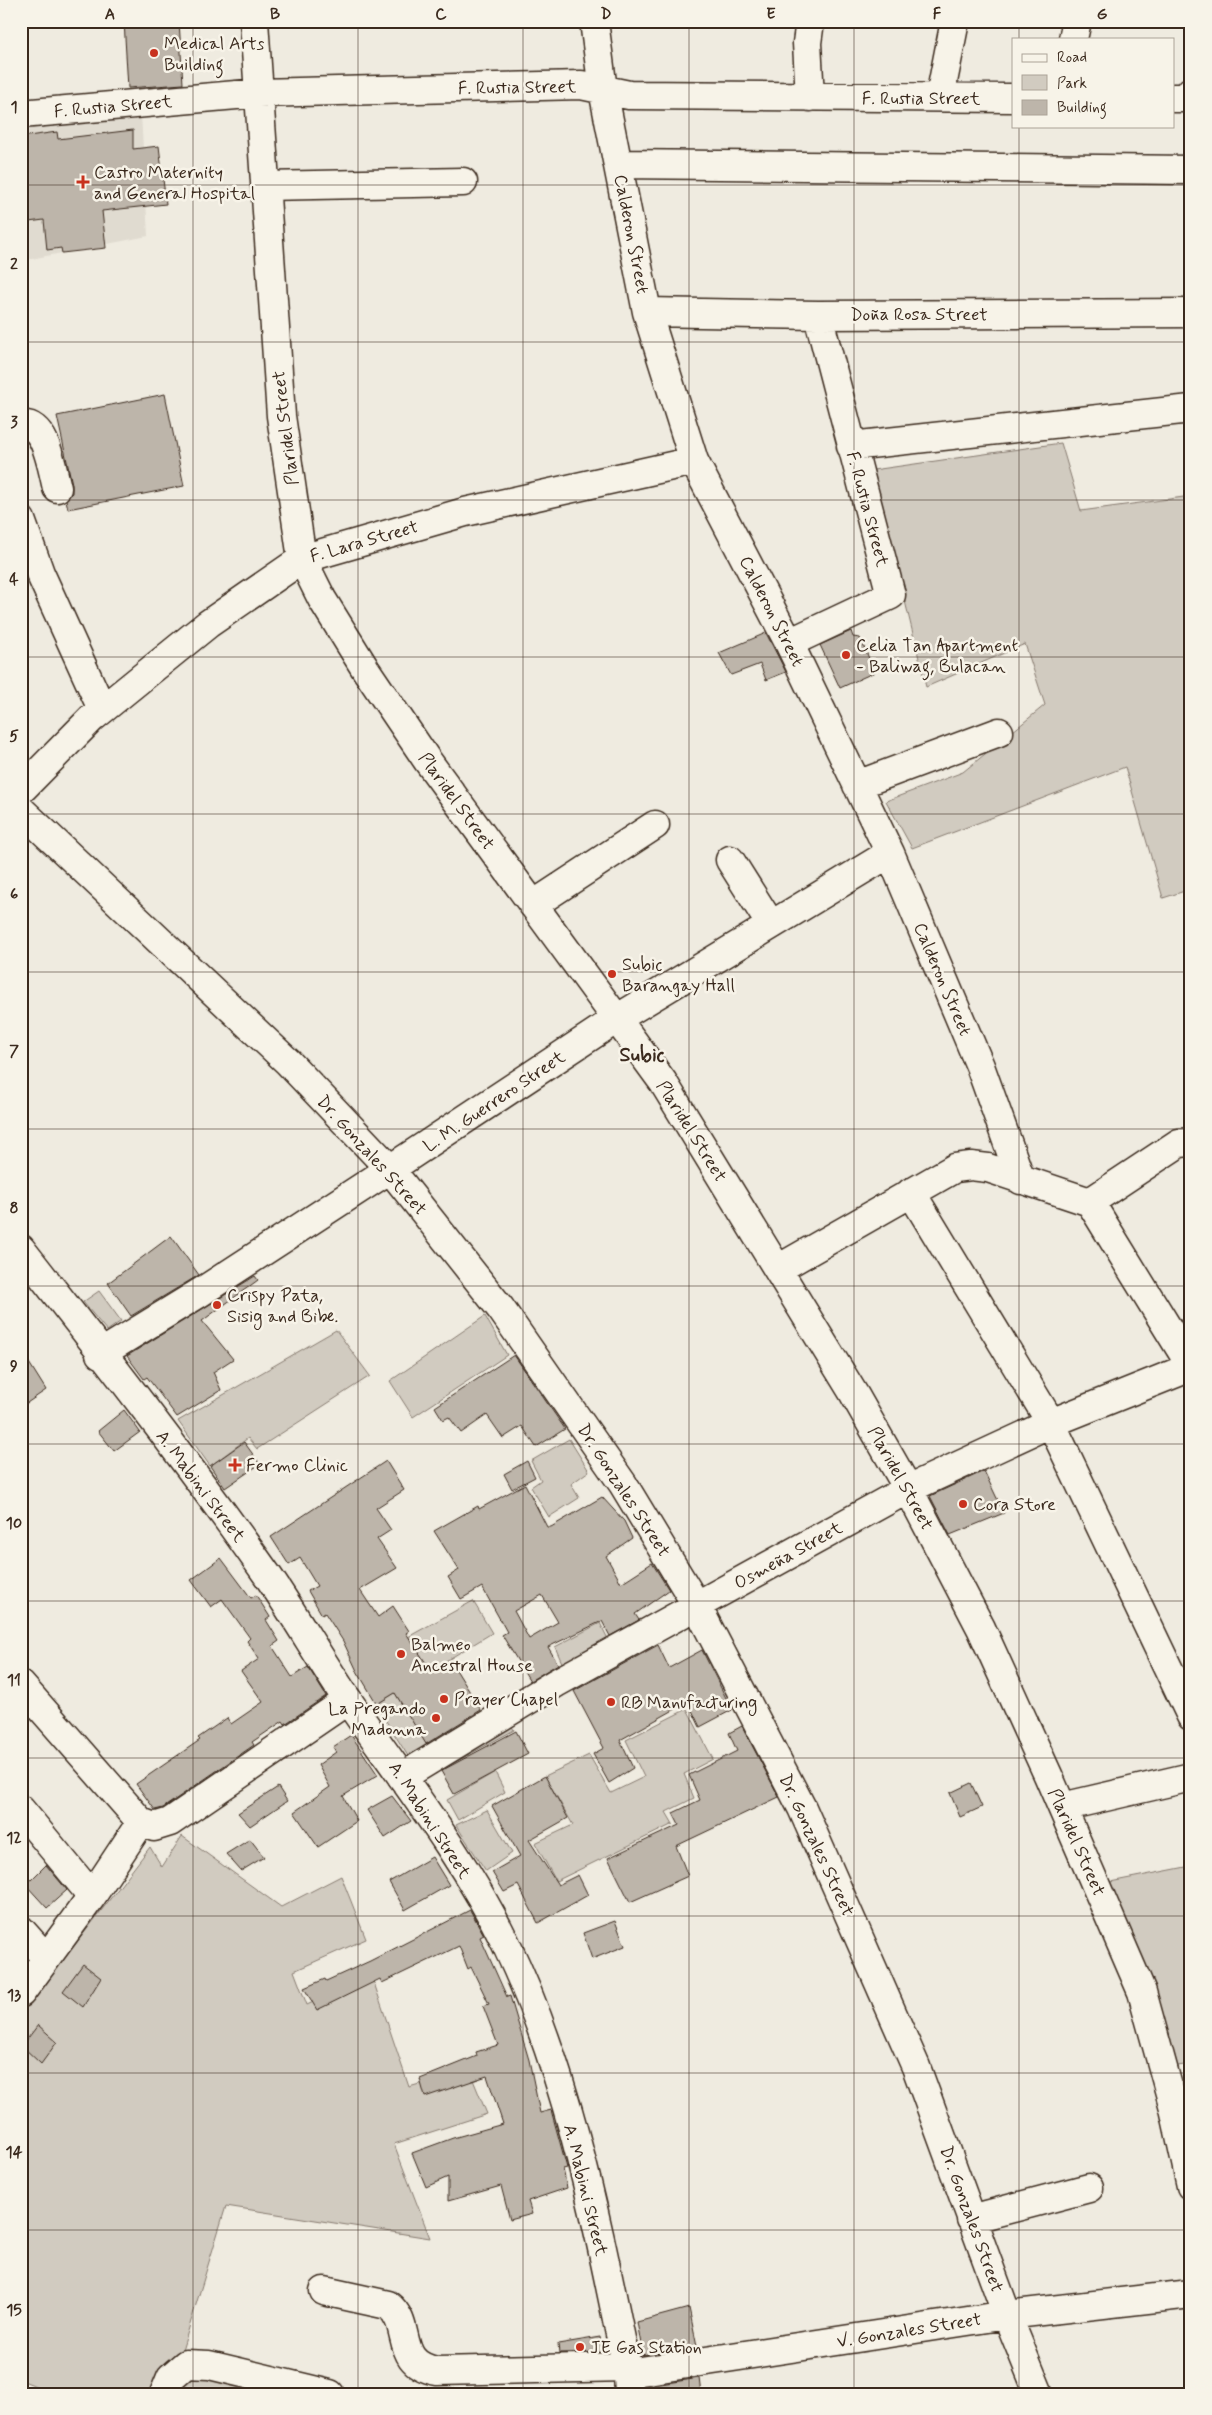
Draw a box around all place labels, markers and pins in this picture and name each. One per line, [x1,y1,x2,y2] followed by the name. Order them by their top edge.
[164,32,264,79] place label: Medical Arts Building
[148,47,160,59] marker: Medical Arts Building
[94,161,255,206] place label: Castro Maternity and General Hospital
[76,175,90,189] marker: Castro Maternity and General Hospital
[856,634,1018,681] place label: Celia Tan Apartment - Baliwag, Bulacan
[840,649,852,661] marker: Celia Tan Apartment - Baliwag, Bulacan
[622,953,735,998] place label: Subic Barangay Hall
[606,968,618,980] marker: Subic Barangay Hall
[227,1284,338,1330] place label: Crispy Pata, Sisig and Bibe.
[211,1299,223,1311] marker: Crispy Pata, Sisig and Bibe.
[246,1454,348,1478] place label: Fermo Clinic
[228,1458,242,1472] marker: Fermo Clinic
[973,1493,1056,1517] place label: Cora Store
[957,1498,969,1510] marker: Cora Store
[411,1633,533,1678] place label: Balmeo Ancestral House
[395,1648,407,1660] marker: Balmeo Ancestral House
[454,1688,558,1712] place label: Prayer Chapel
[621,1691,757,1716] place label: RB Manufacturing
[438,1693,450,1705] marker: Prayer Chapel
[605,1696,617,1708] marker: RB Manufacturing
[328,1697,426,1742] place label: La Pregando Madonna
[430,1712,442,1724] marker: La Pregando Madonna
[590,2336,702,2360] place label: JE Gas Station
[574,2341,586,2353] marker: JE Gas Station

